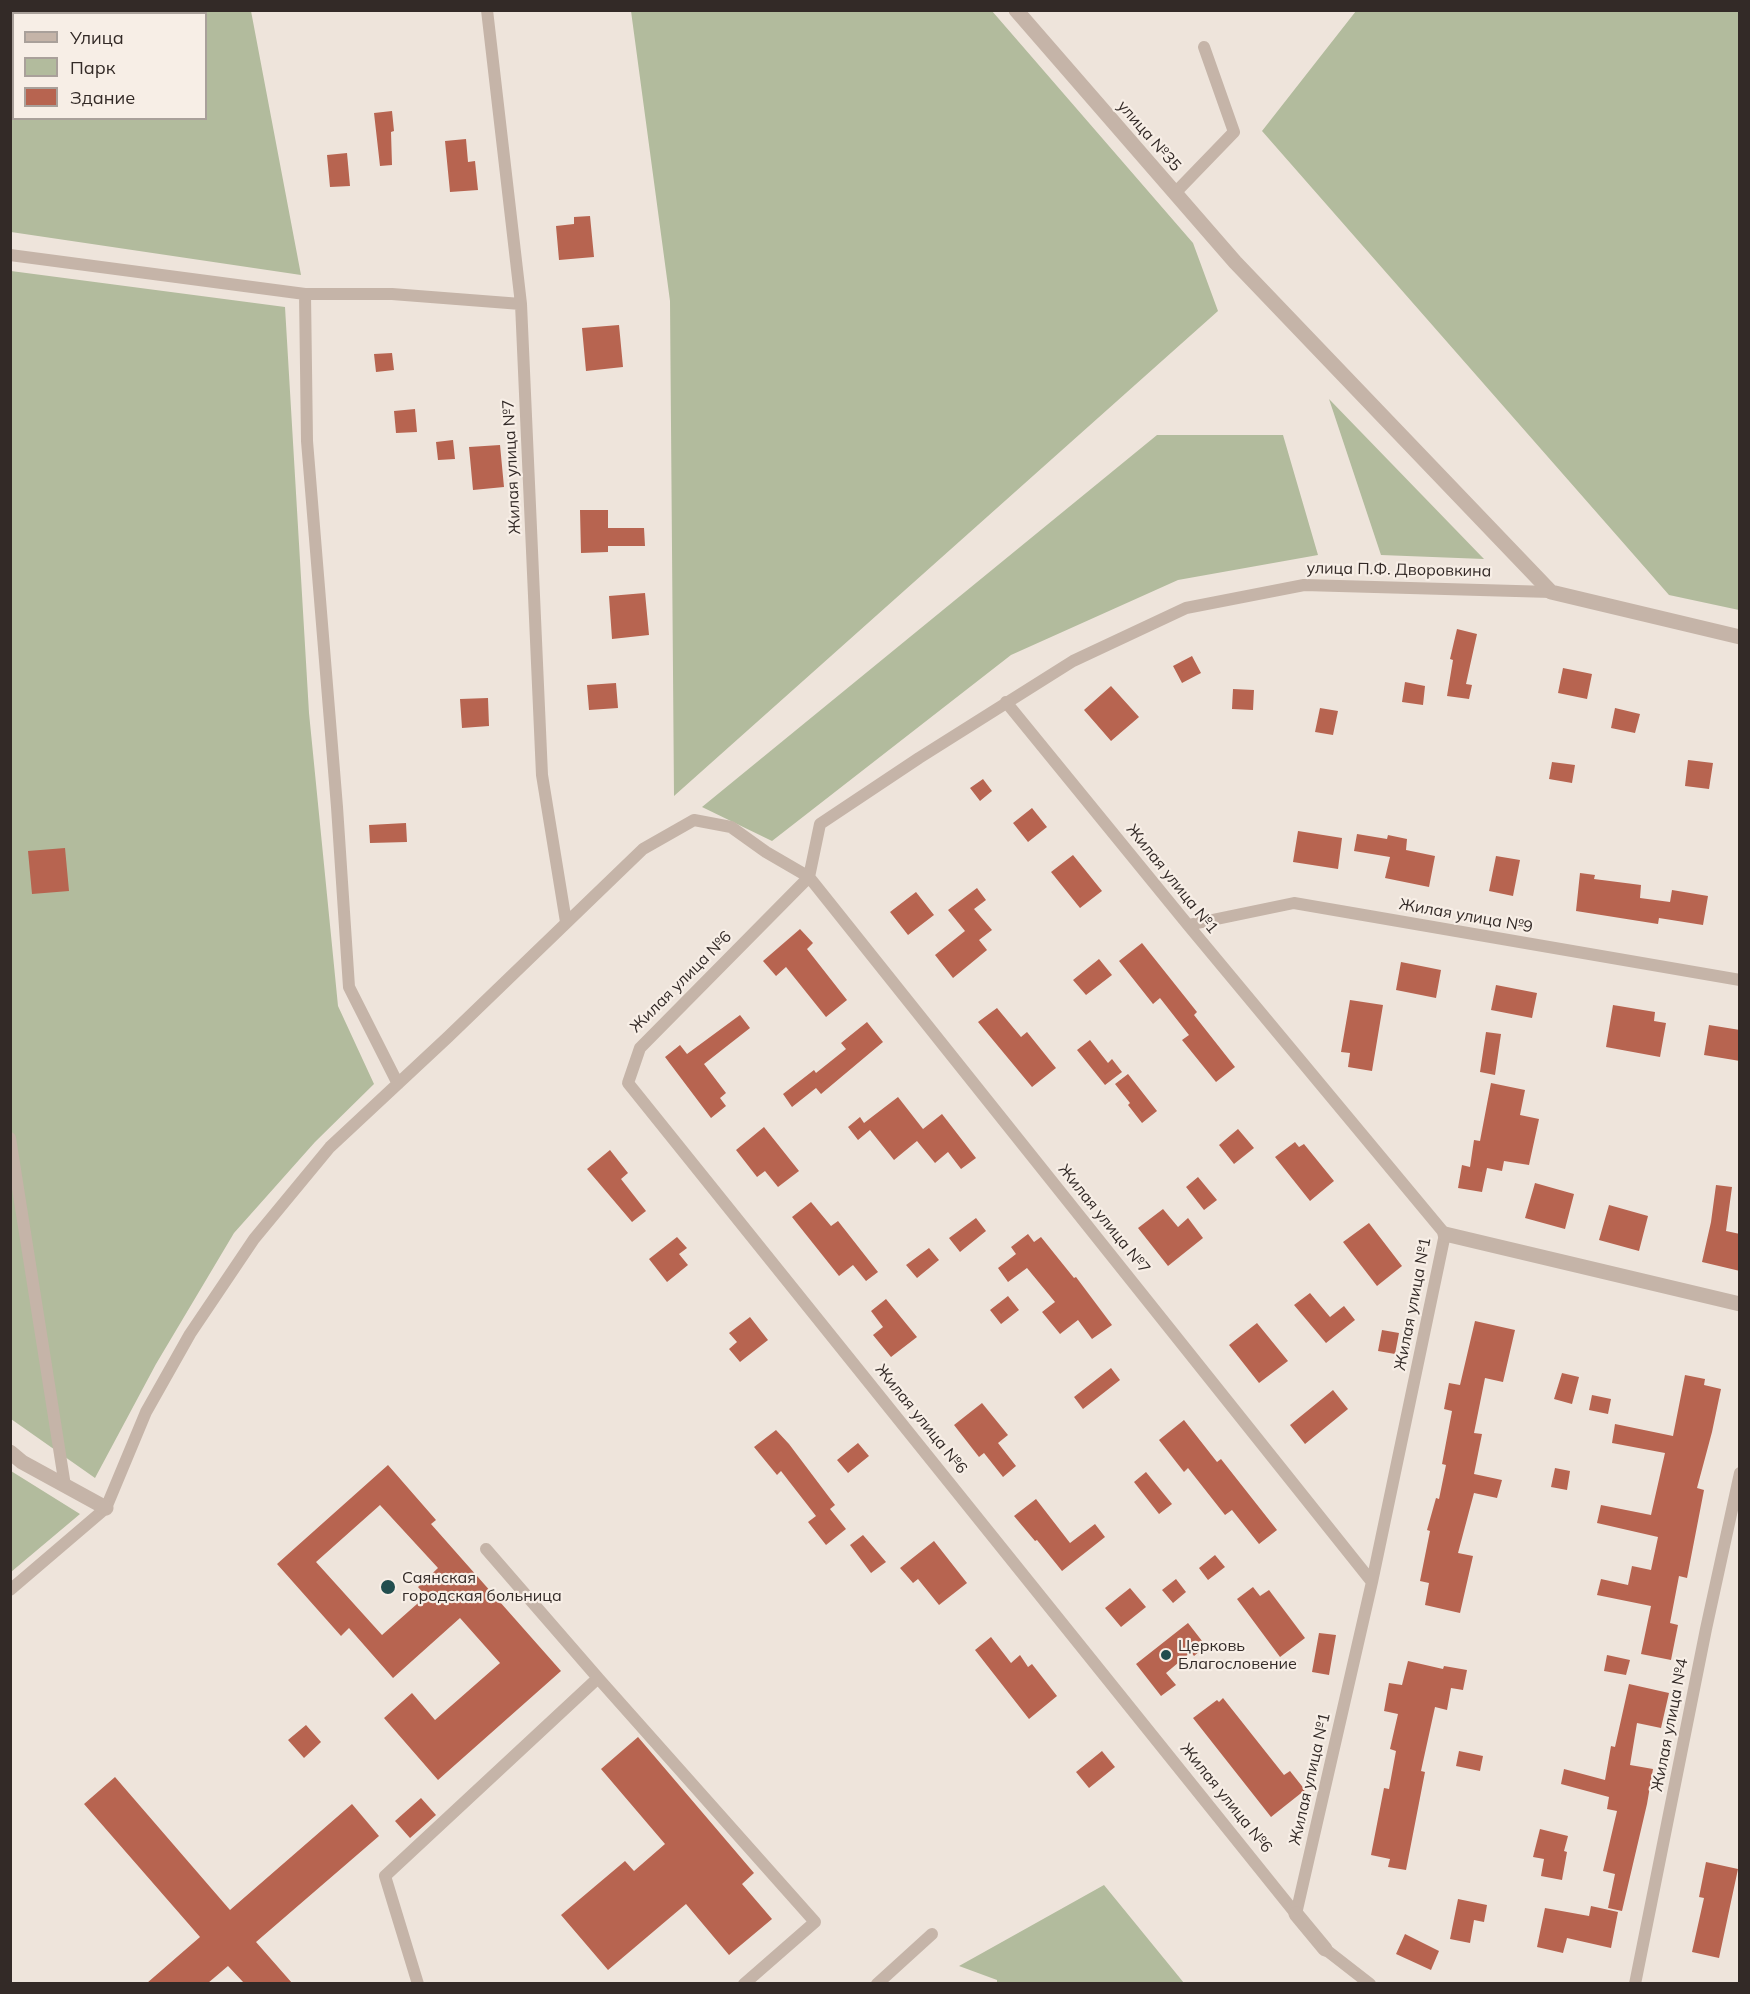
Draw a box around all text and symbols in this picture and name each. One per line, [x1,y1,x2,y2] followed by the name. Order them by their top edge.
[12,12,207,120] legend
[70,26,124,49] text: Улица
[70,56,115,79] text: Парк
[70,86,135,109] text: Здание
[1113,97,1185,175] street label: улица №35
[499,399,525,535] street label: Жилая улица №7
[1306,559,1492,581] street label: улица П.Ф. Дворовкина
[1122,820,1222,938] street label: Жилая улица №1
[1398,895,1534,937] street label: Жилая улица №9
[626,927,736,1037] street label: Жилая улица №6
[1054,1160,1154,1278] street label: Жилая улица №7
[1391,1236,1435,1372] street label: Жилая улица №1
[871,1360,971,1478] street label: Жилая улица №6
[402,1568,562,1606] place label: Саянская городская больница
[379,1578,397,1596] marker: Саянская городская больница
[1178,1636,1297,1674] place label: Церковь Благословение
[1159,1648,1173,1662] marker: Церковь Благословение
[1648,1657,1692,1793] street label: Жилая улица №4
[1285,1711,1335,1847] street label: Жилая улица №1
[1176,1739,1276,1857] street label: Жилая улица №6

